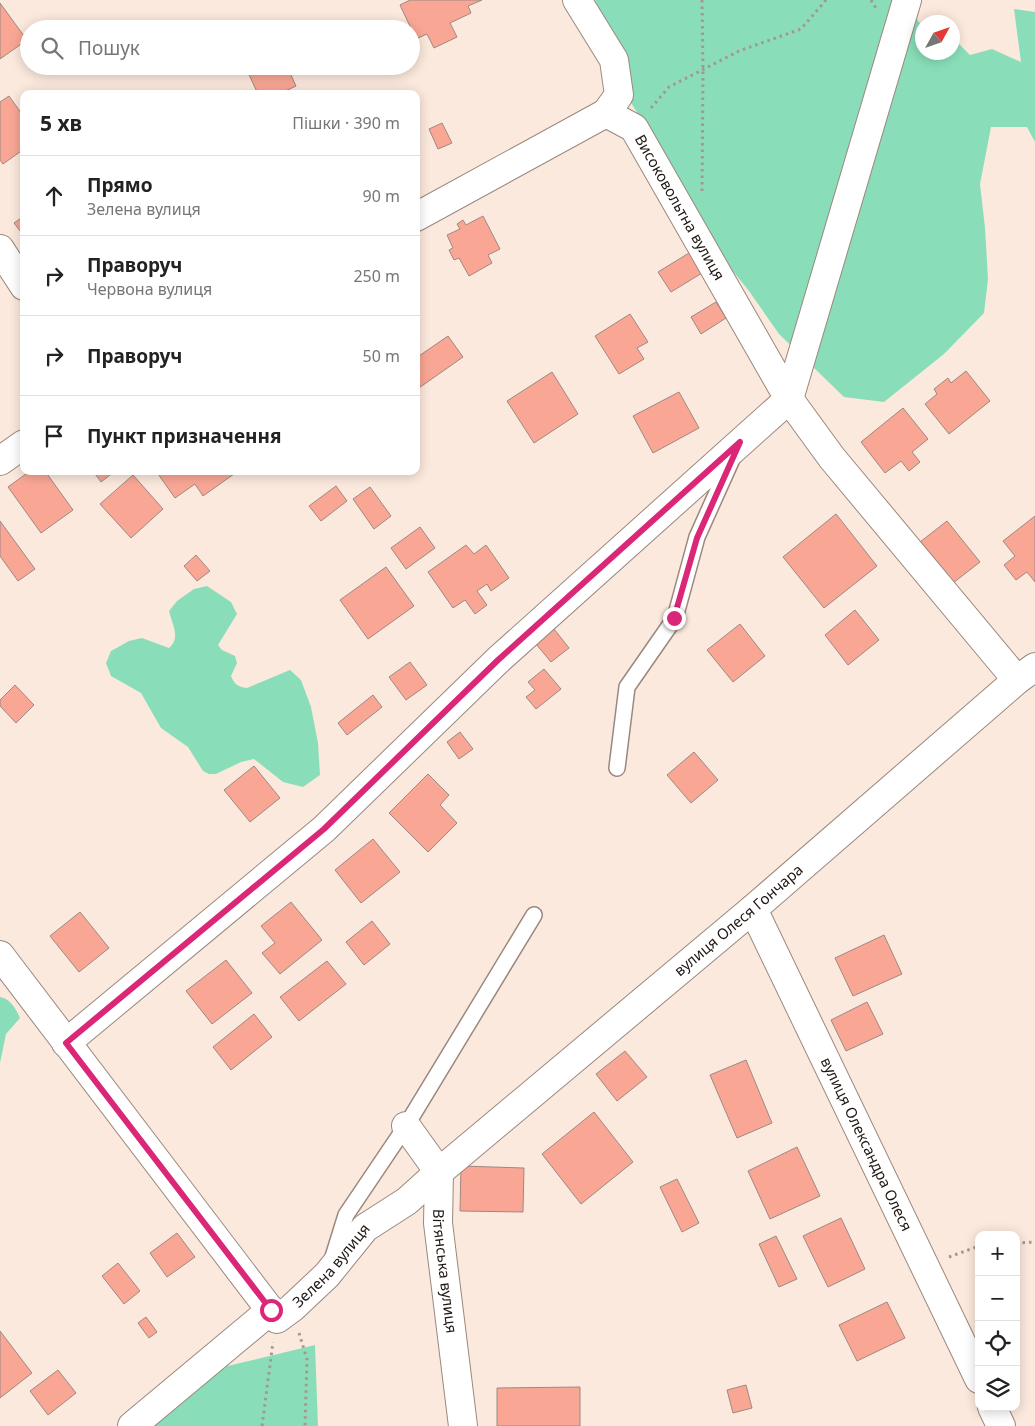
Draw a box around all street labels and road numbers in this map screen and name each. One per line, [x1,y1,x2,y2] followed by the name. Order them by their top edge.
[631,130,730,284] street label: Високовольтна вулиця
[669,859,807,980] street label: вулиця Олеся Гончара
[817,1053,917,1234] street label: вулиця Олександра Олеся
[429,1209,462,1334] street label: Вітянська вулиця
[288,1219,374,1311] street label: Зелена вулиця

